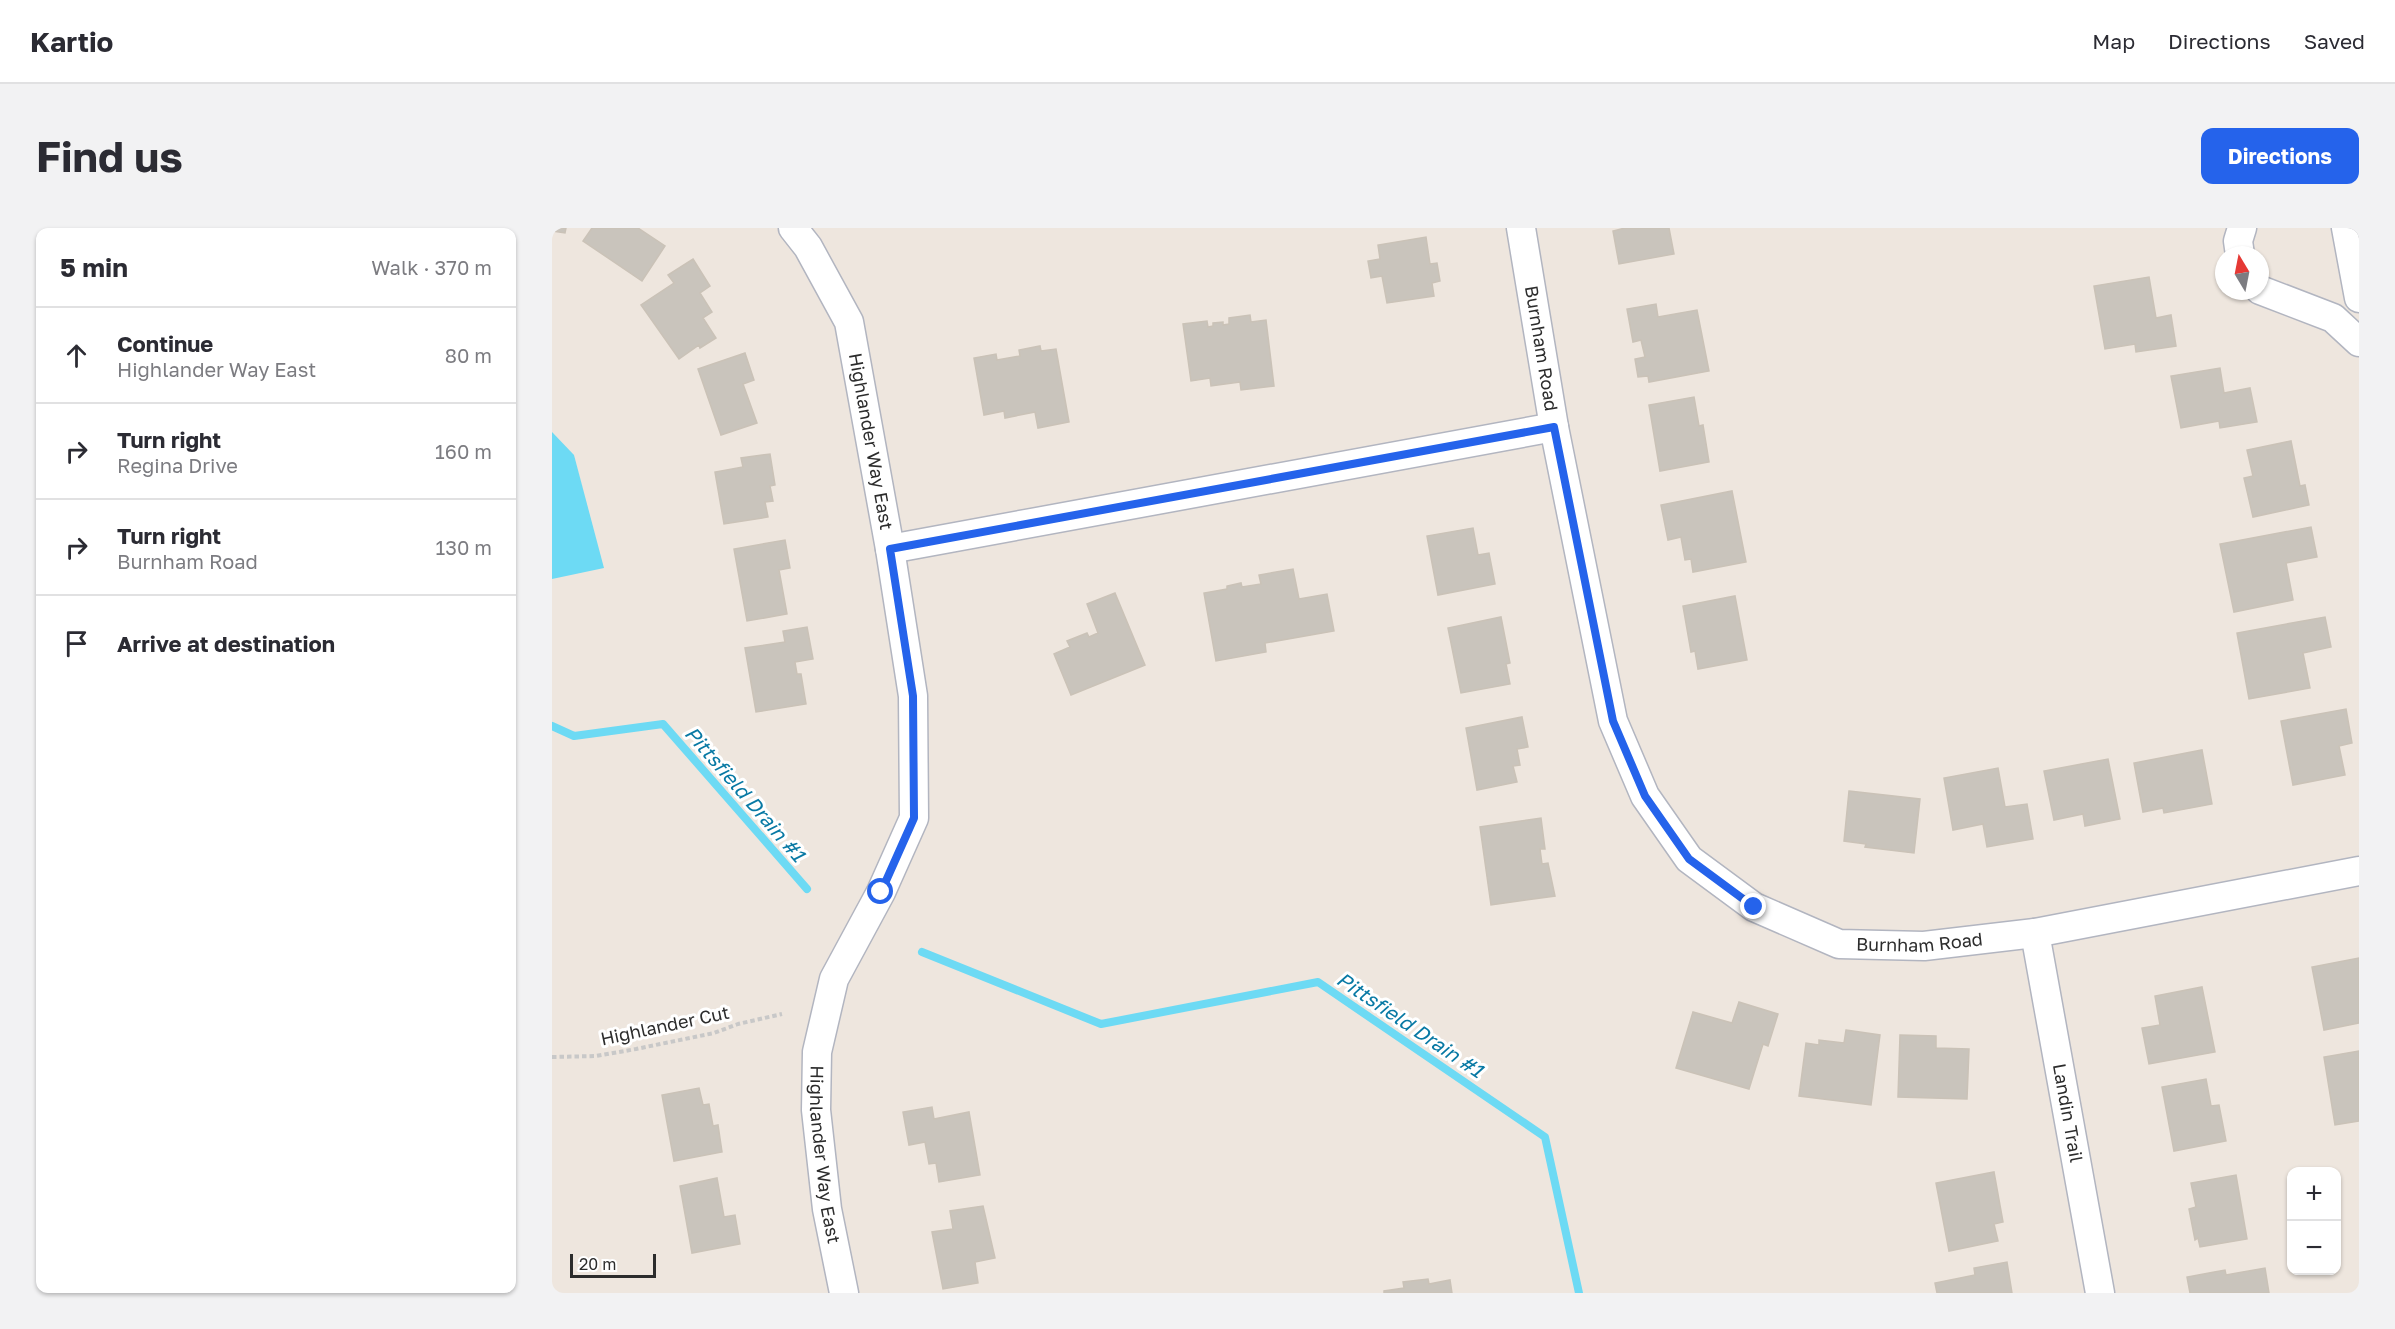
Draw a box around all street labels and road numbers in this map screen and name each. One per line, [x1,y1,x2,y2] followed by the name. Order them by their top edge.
[1521,284,1563,413] street label: Burnham Road
[845,351,898,531] street label: Highlander Way East
[1856,927,1984,957] street label: Burnham Road
[598,1001,731,1049] street label: Highlander Cut
[2049,1062,2088,1164] street label: Landin Trail
[806,1065,846,1245] street label: Highlander Way East

